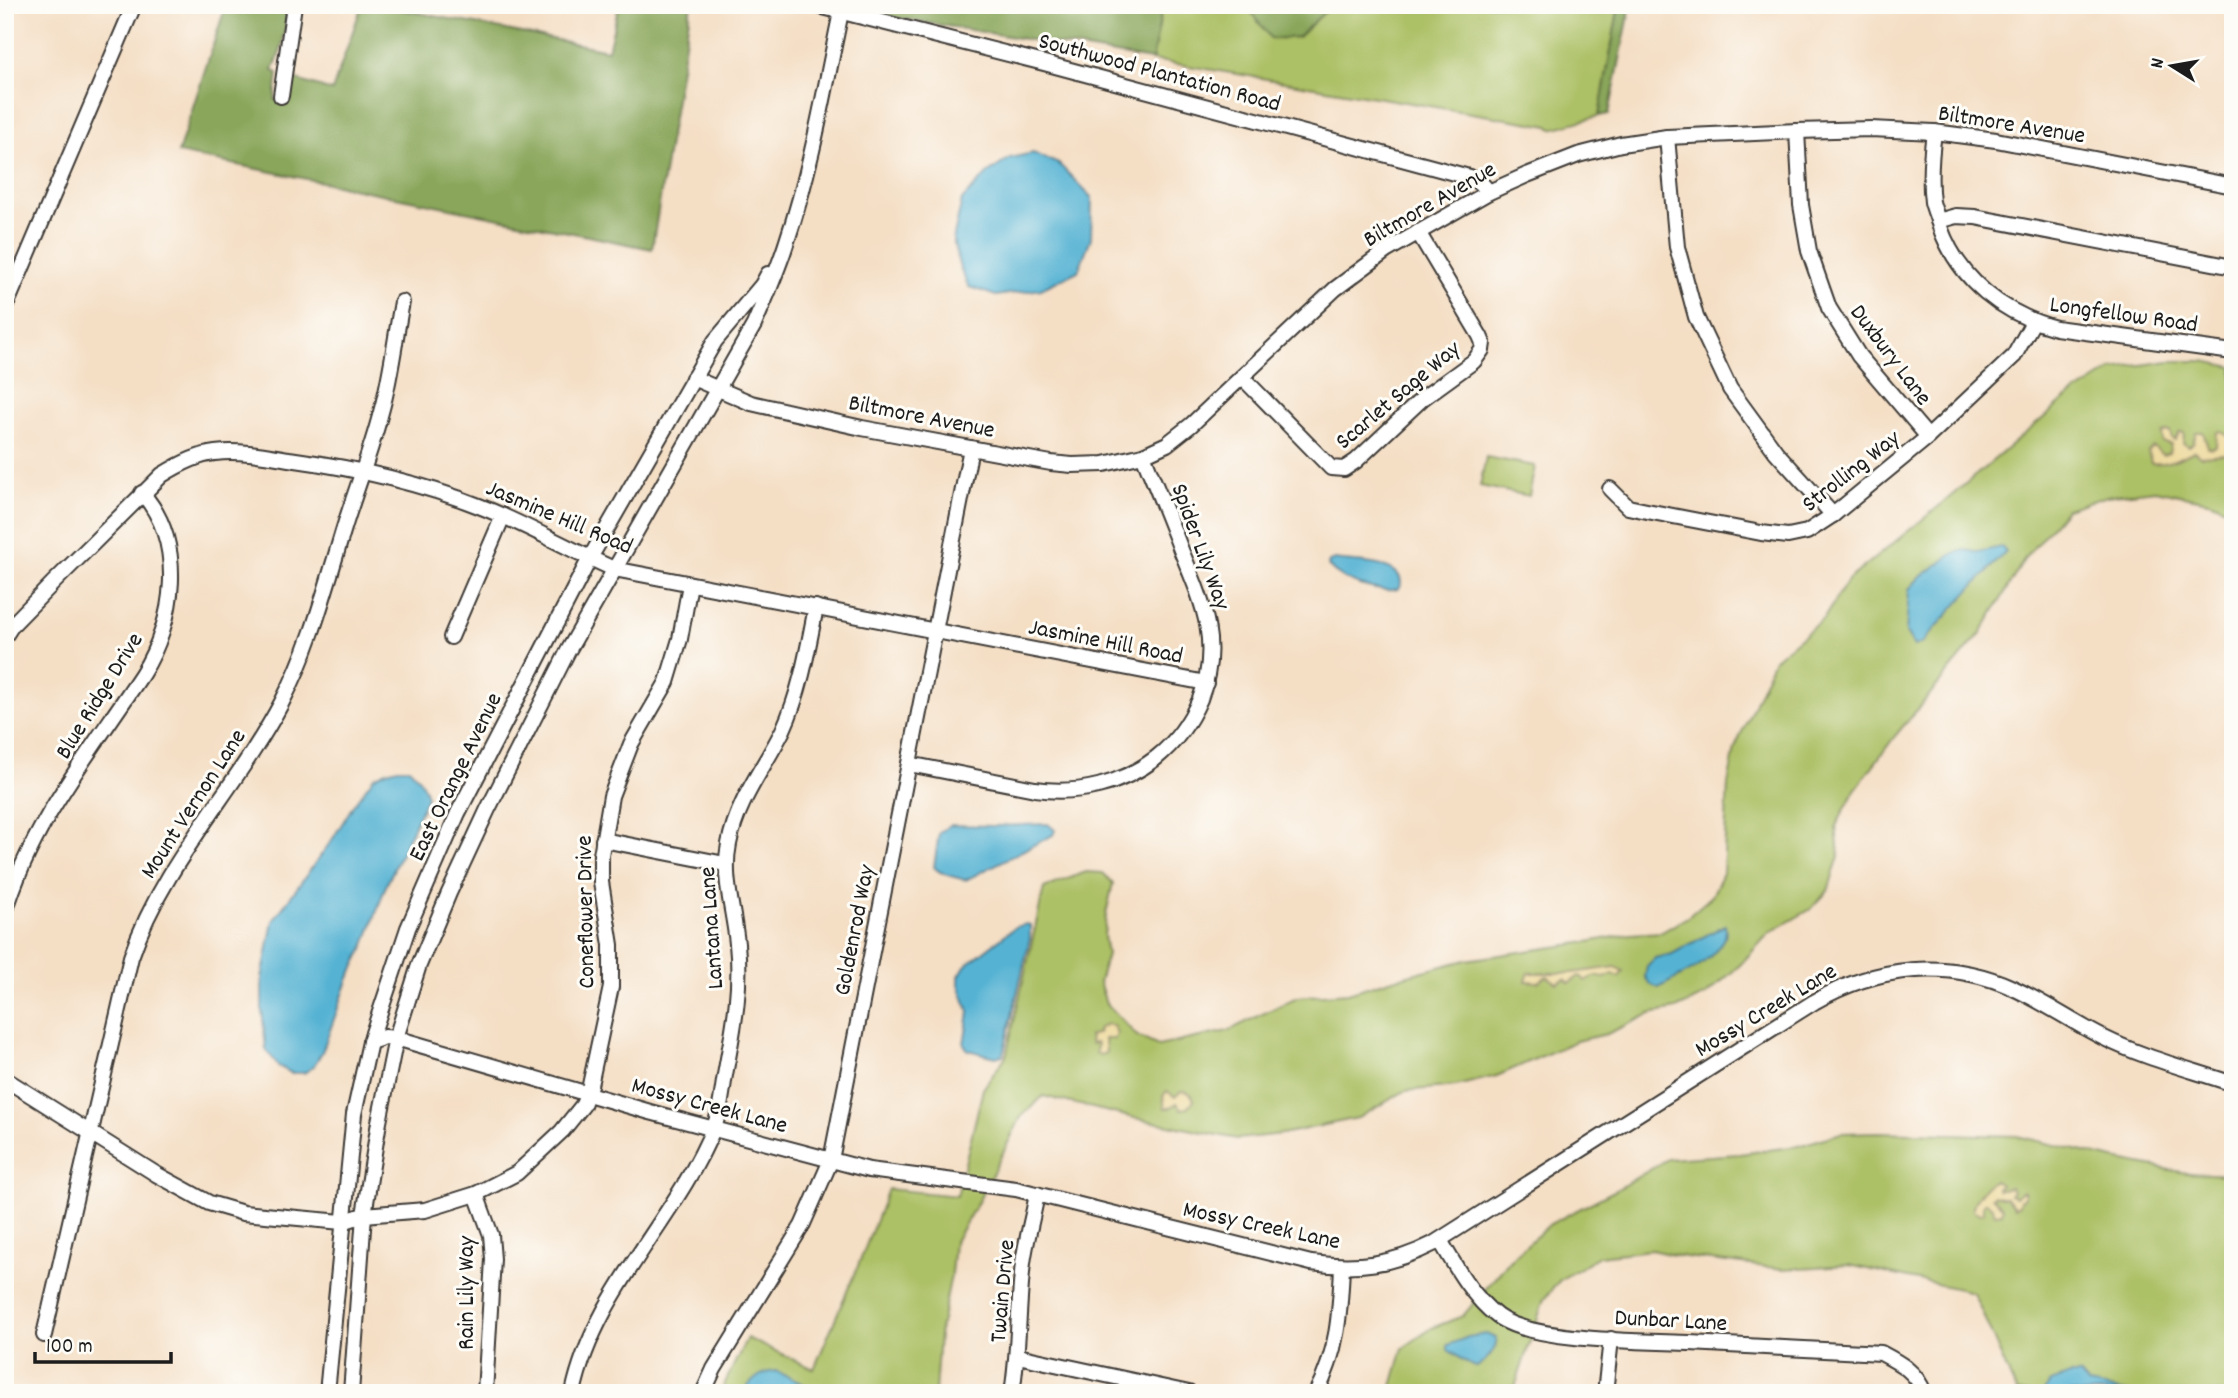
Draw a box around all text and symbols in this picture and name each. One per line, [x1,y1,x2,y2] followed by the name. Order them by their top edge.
[1034,25,1284,123] street label: Southwood Plantation Road
[2136,32,2206,102] north arrow
[2145,56,2173,71] text: N
[1936,98,2087,154] street label: Biltmore Avenue
[1358,154,1503,257] street label: Biltmore Avenue
[2047,289,2200,343] street label: Longfellow Road
[1840,298,1939,414] street label: Duxbury Lane
[1329,333,1470,459] street label: Scarlet Sage Way
[845,387,997,449] street label: Biltmore Avenue
[1795,422,1909,522] street label: Strolling Way
[480,473,638,565] street label: Jasmine Hill Road
[1161,479,1238,616] street label: Spider Lily Way
[1025,611,1186,675] street label: Jasmine Hill Road
[48,627,153,767] street label: Blue Ridge Drive
[401,687,512,867] street label: East Orange Avenue
[133,723,256,886] street label: Mount Vernon Lane
[569,835,605,989] street label: Coneflower Drive
[827,861,886,999] street label: Goldenrod Way
[692,865,734,990] street label: Lantana Lane
[1689,956,1844,1067] street label: Mossy Creek Lane
[627,1070,791,1144] street label: Mossy Creek Lane
[1180,1194,1343,1260] street label: Mossy Creek Lane
[451,1235,485,1350] street label: Rain Lily Way
[983,1238,1025,1344] street label: Twain Drive
[1614,1302,1728,1342] street label: Dunbar Lane
[35,1321,172,1365] scale bar
[46,1333,93,1363] text: 100 m

